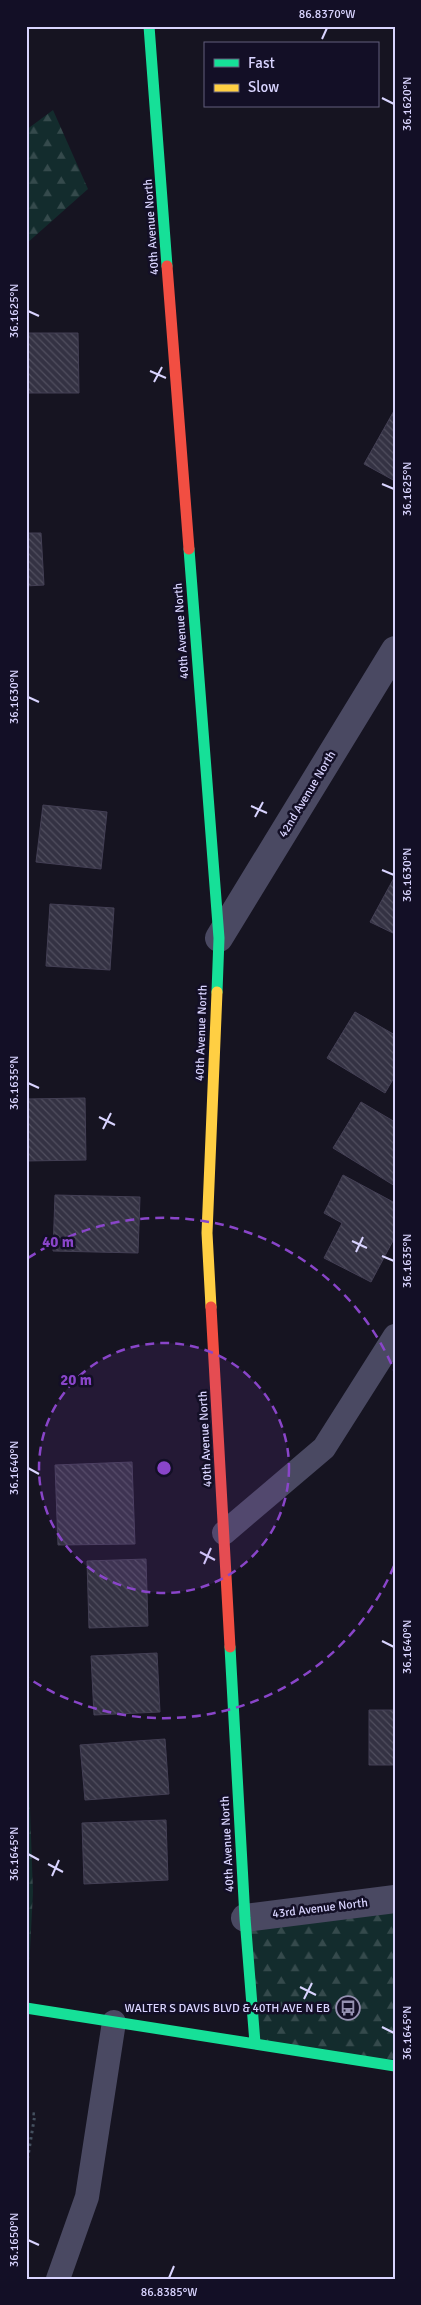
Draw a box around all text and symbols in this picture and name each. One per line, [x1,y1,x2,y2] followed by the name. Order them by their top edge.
[299,7,355,22] text: 86.8370°W
[204,42,378,108] legend
[248,54,275,72] text: Fast
[400,77,415,131] text: 36.1620°N
[248,78,279,96] text: Slow
[141,178,162,276] street label: 40th Avenue North
[7,284,22,338] text: 36.1625°N
[400,462,415,516] text: 36.1625°N
[171,582,192,680] street label: 40th Avenue North
[7,670,22,724] text: 36.1630°N
[276,748,339,840] street label: 42nd Avenue North
[400,848,415,902] text: 36.1630°N
[192,985,211,1081] street label: 40th Avenue North
[7,1056,22,1110] text: 36.1635°N
[42,1233,74,1251] text: 40 m
[400,1234,415,1288] text: 36.1635°N
[60,1371,92,1389] text: 20 m
[195,1390,216,1487] street label: 40th Avenue North
[7,1441,22,1495] text: 36.1640°N
[155,1459,173,1477] centre of rings
[400,1620,415,1674] text: 36.1640°N
[217,1795,238,1892] street label: 40th Avenue North
[7,1827,22,1881] text: 36.1645°N
[271,1895,369,1922] street label: 43rd Avenue North
[335,1995,361,2021] bus stop icon: WALTER S DAVIS BLVD & 40TH AVE N EB
[125,2001,330,2016] place label: WALTER S DAVIS BLVD & 40TH AVE N EB
[400,2006,415,2060] text: 36.1645°N
[7,2213,22,2267] text: 36.1650°N
[141,2285,197,2300] text: 86.8385°W

